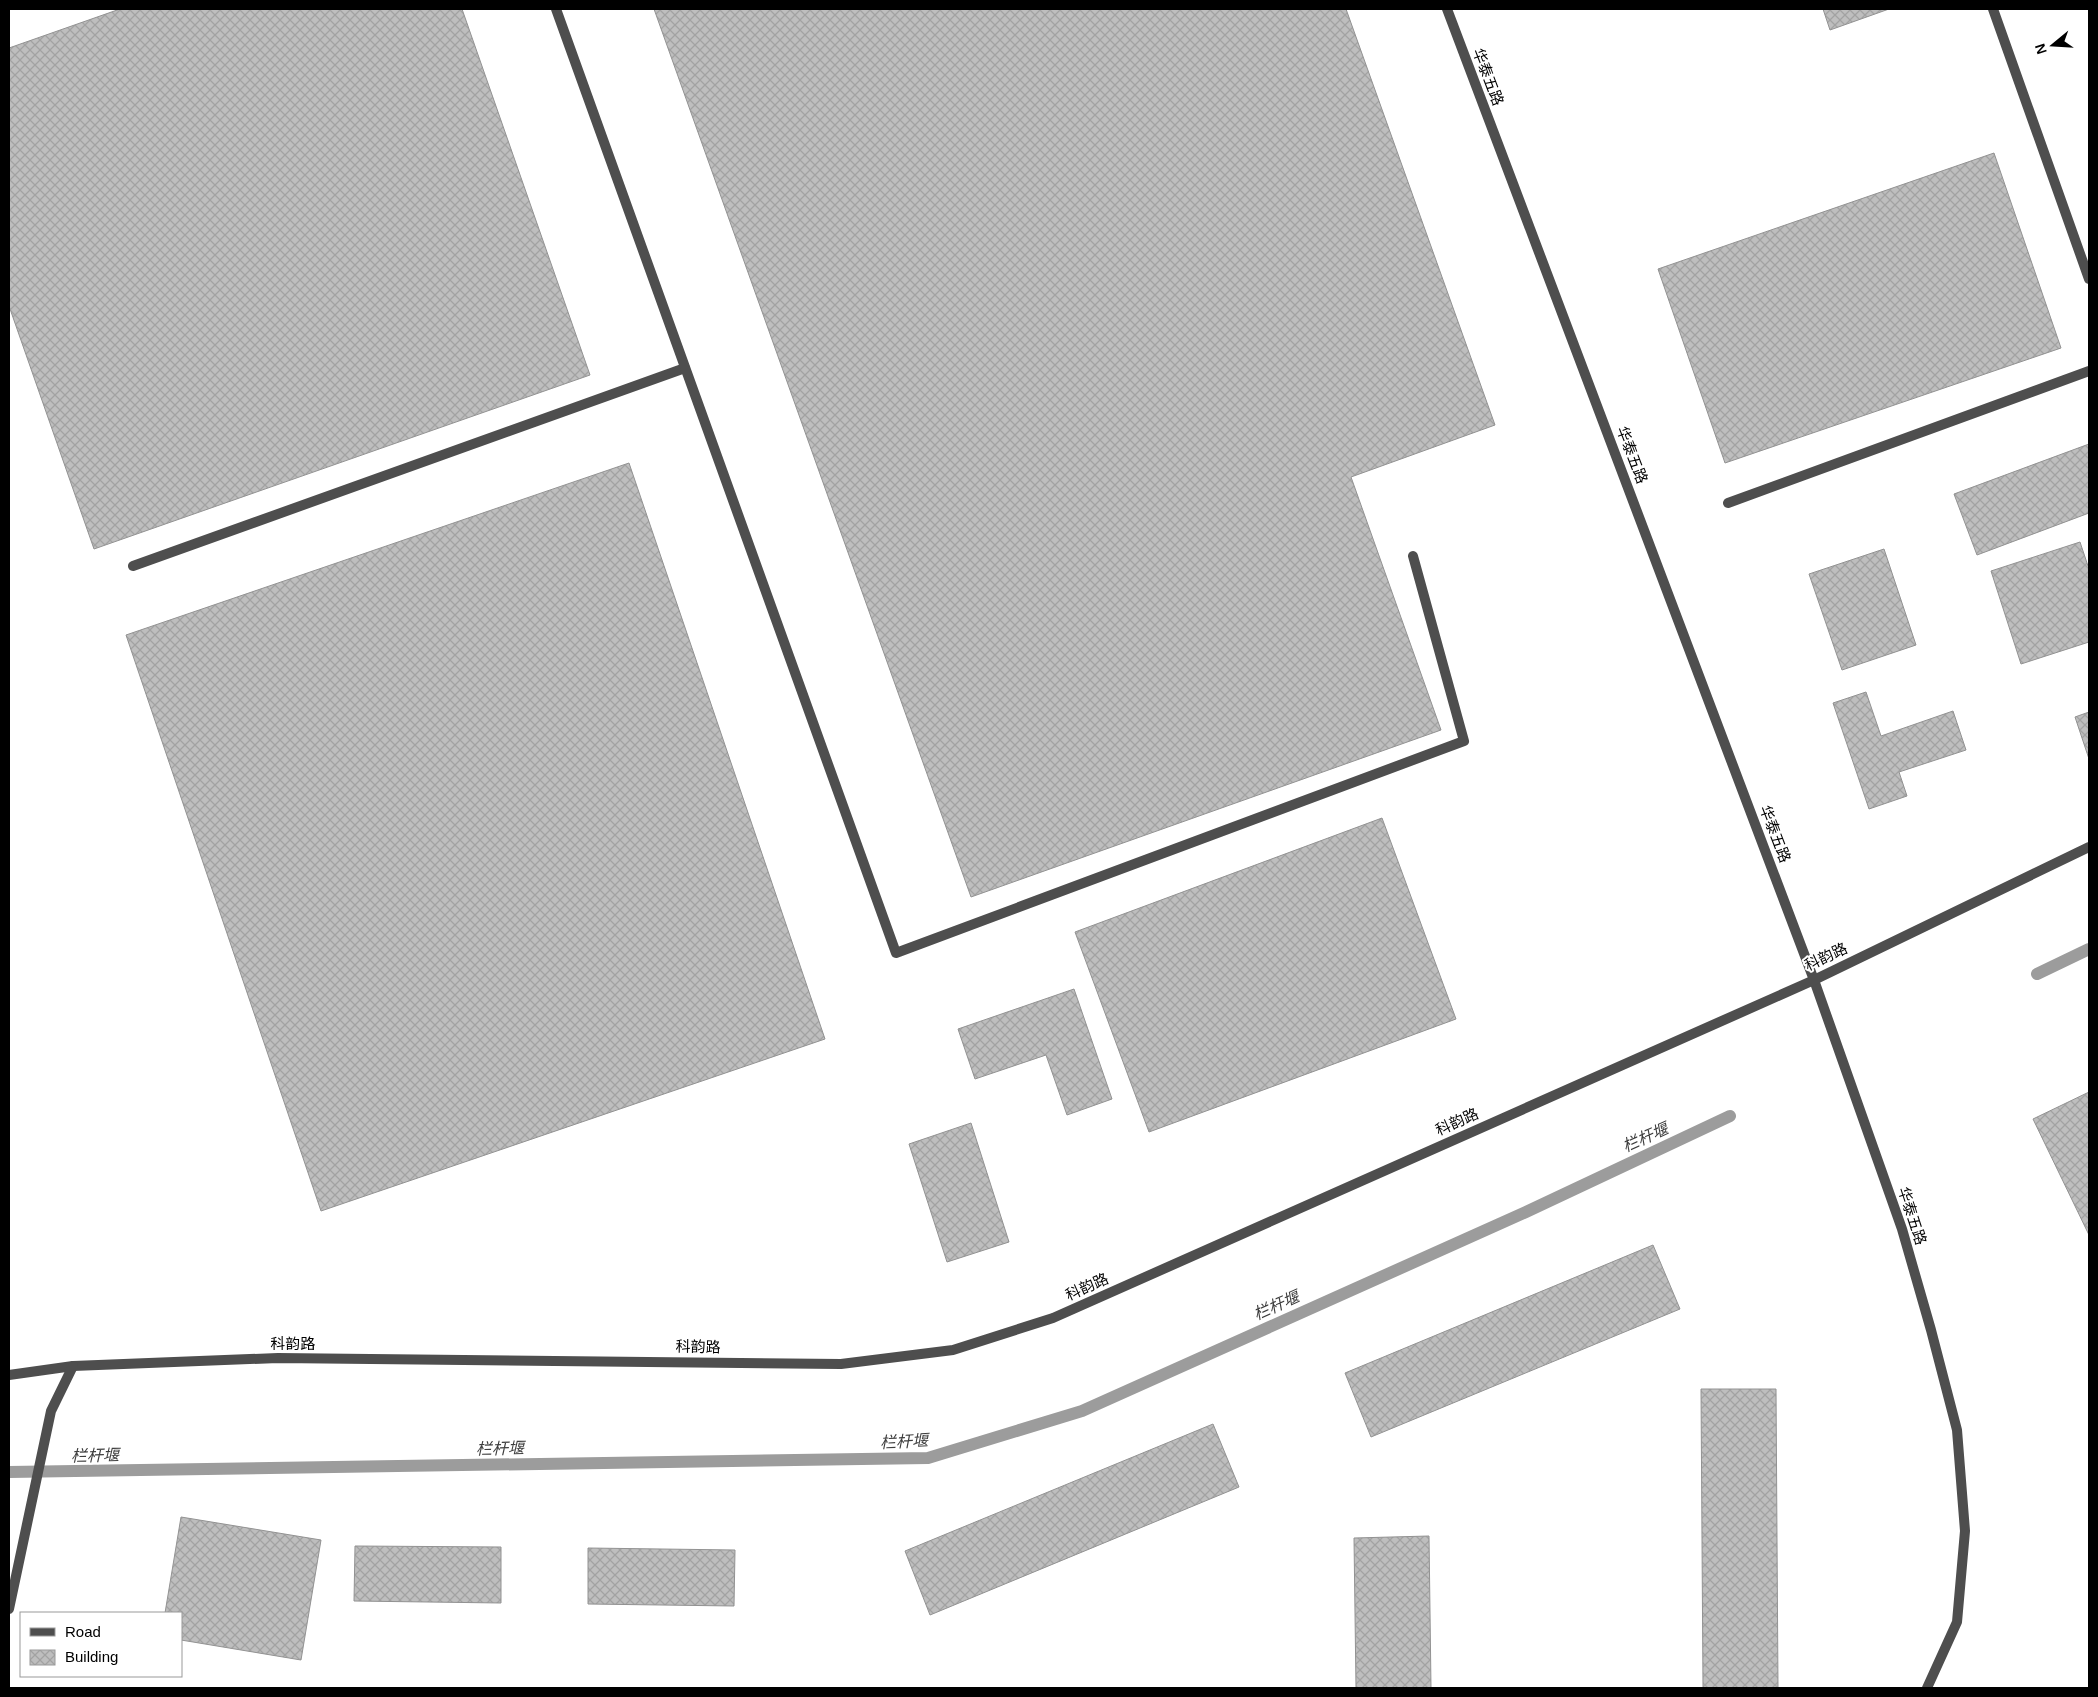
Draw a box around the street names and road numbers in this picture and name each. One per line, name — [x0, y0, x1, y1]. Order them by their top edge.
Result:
street label: 华泰五路 — [1470, 46, 1507, 108]
street label: 华泰五路 — [1614, 424, 1651, 486]
street label: 华泰五路 — [1757, 803, 1794, 865]
street label: 科韵路 — [1802, 939, 1850, 974]
street label: 科韵路 — [1433, 1105, 1481, 1138]
street label: 华泰五路 — [1895, 1185, 1930, 1247]
street label: 科韵路 — [1063, 1270, 1111, 1303]
street label: 科韵路 — [270, 1335, 316, 1352]
street label: 科韵路 — [675, 1338, 721, 1355]

